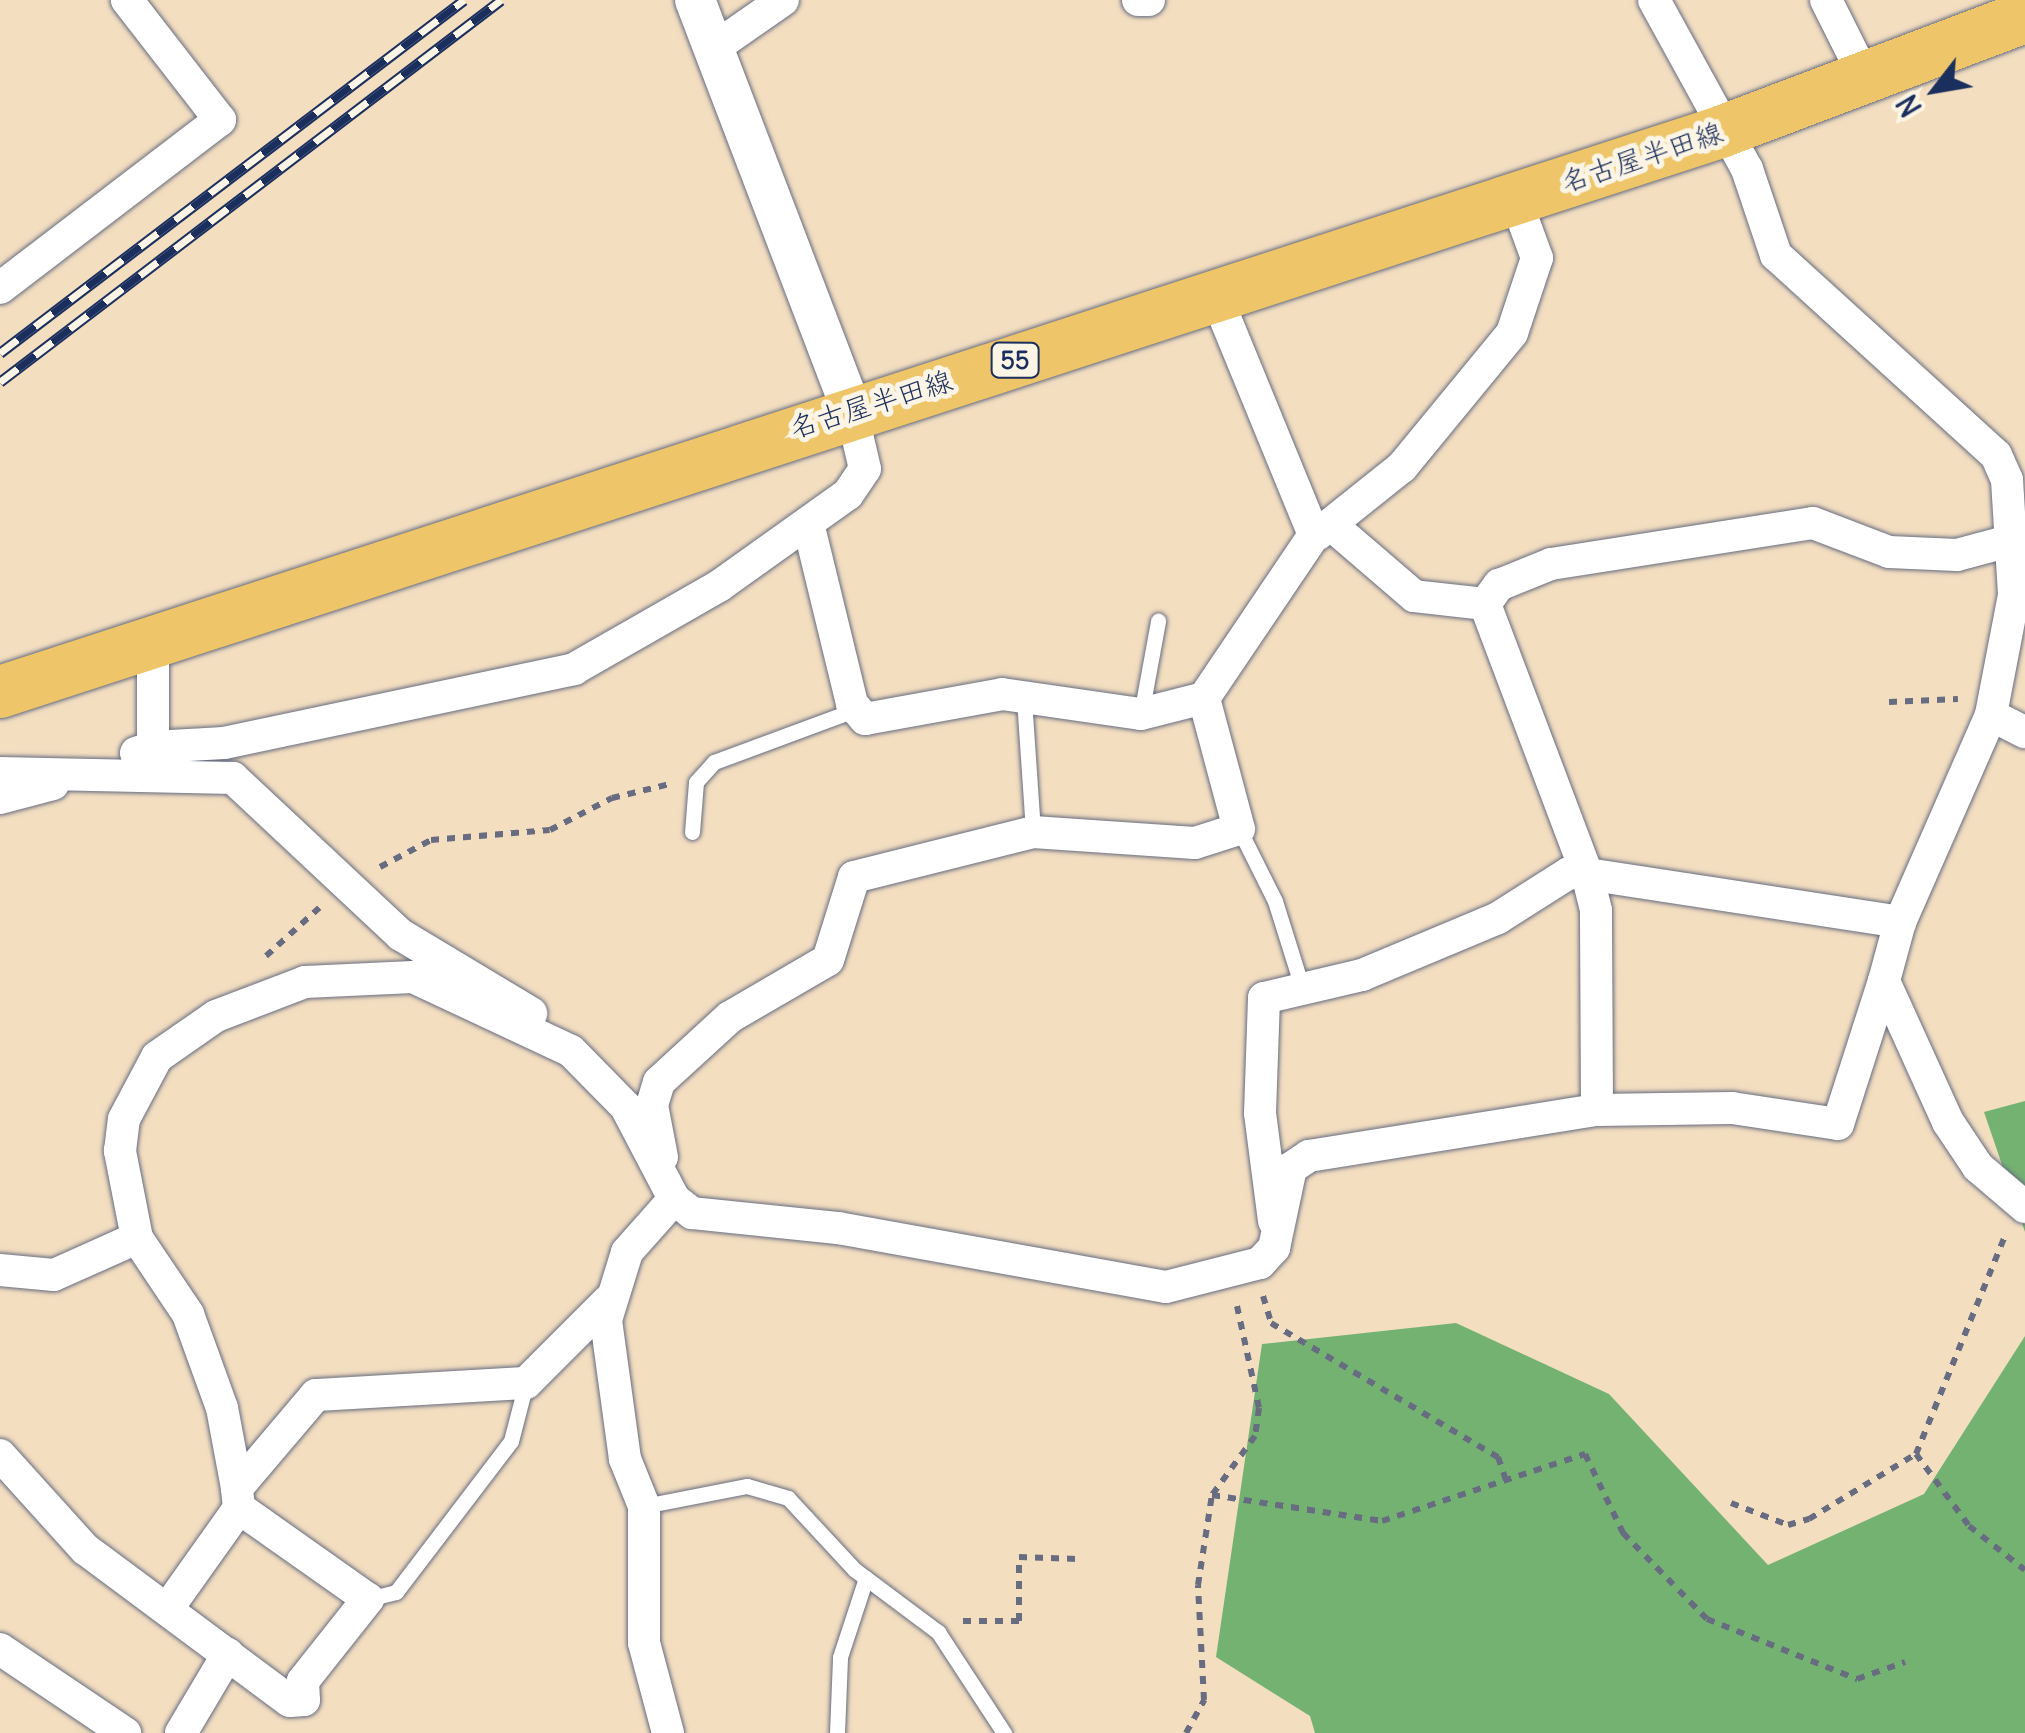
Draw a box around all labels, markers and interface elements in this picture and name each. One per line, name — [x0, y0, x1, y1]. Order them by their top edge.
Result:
north arrow — [1885, 40, 1985, 140]
text: N — [1889, 88, 1930, 123]
street label: 名古屋半田線 — [1557, 115, 1727, 199]
road number: 55 — [990, 340, 1040, 380]
street label: 名古屋半田線 — [786, 363, 956, 445]

